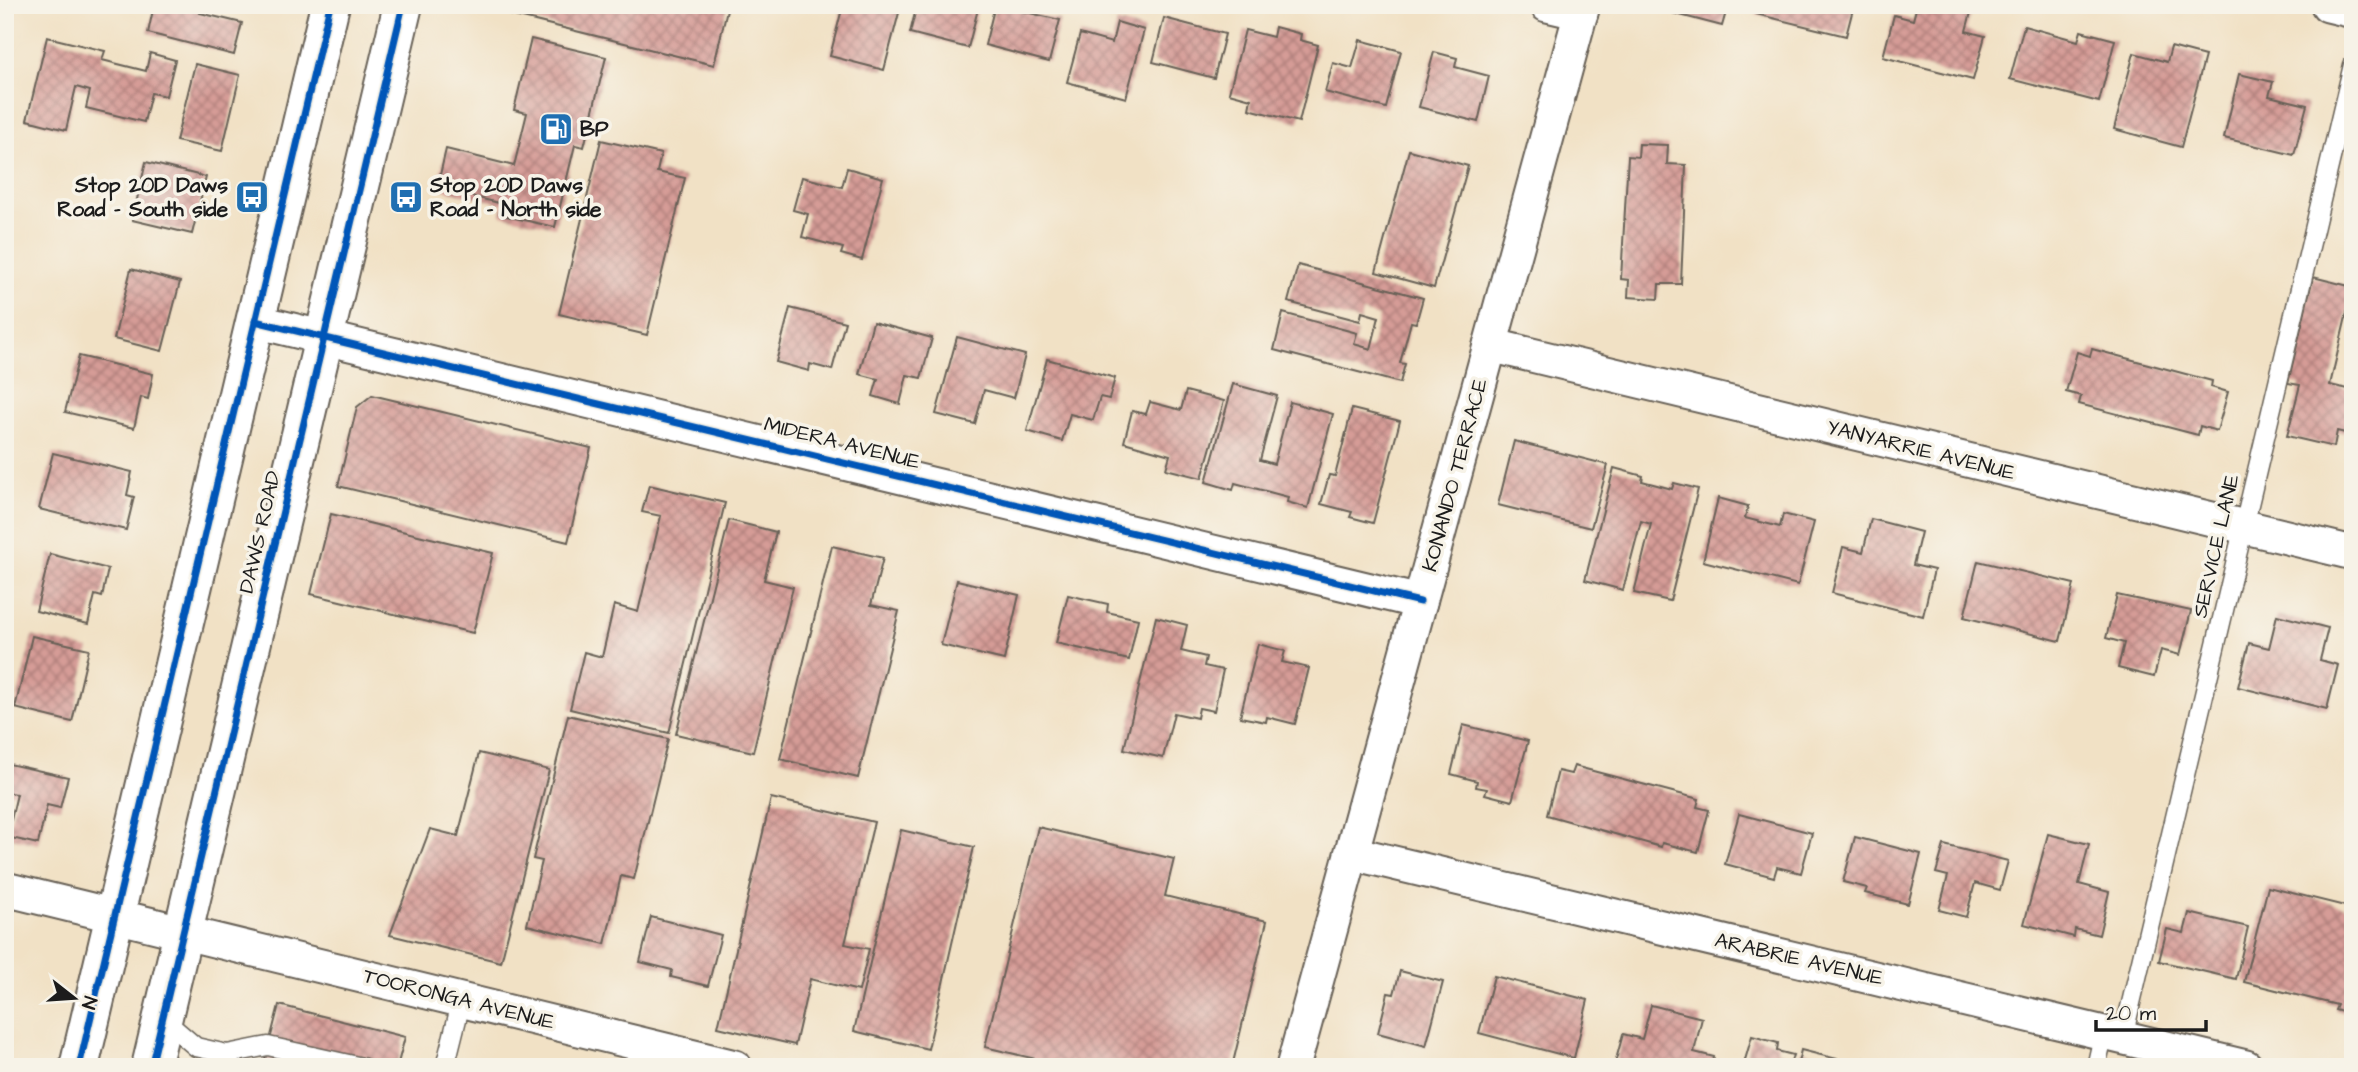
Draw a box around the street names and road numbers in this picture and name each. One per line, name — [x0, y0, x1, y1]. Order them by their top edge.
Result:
street label: KONANDO TERRACE — [1415, 375, 1495, 575]
street label: MIDERA AVENUE — [761, 410, 924, 477]
street label: YANYARRIE AVENUE — [1824, 413, 2019, 488]
street label: DAWS ROAD — [232, 468, 288, 596]
street label: SERVICE LANE — [2185, 471, 2247, 621]
street label: ARABRIE AVENUE — [1712, 925, 1887, 993]
street label: TOORONGA AVENUE — [360, 961, 558, 1037]

